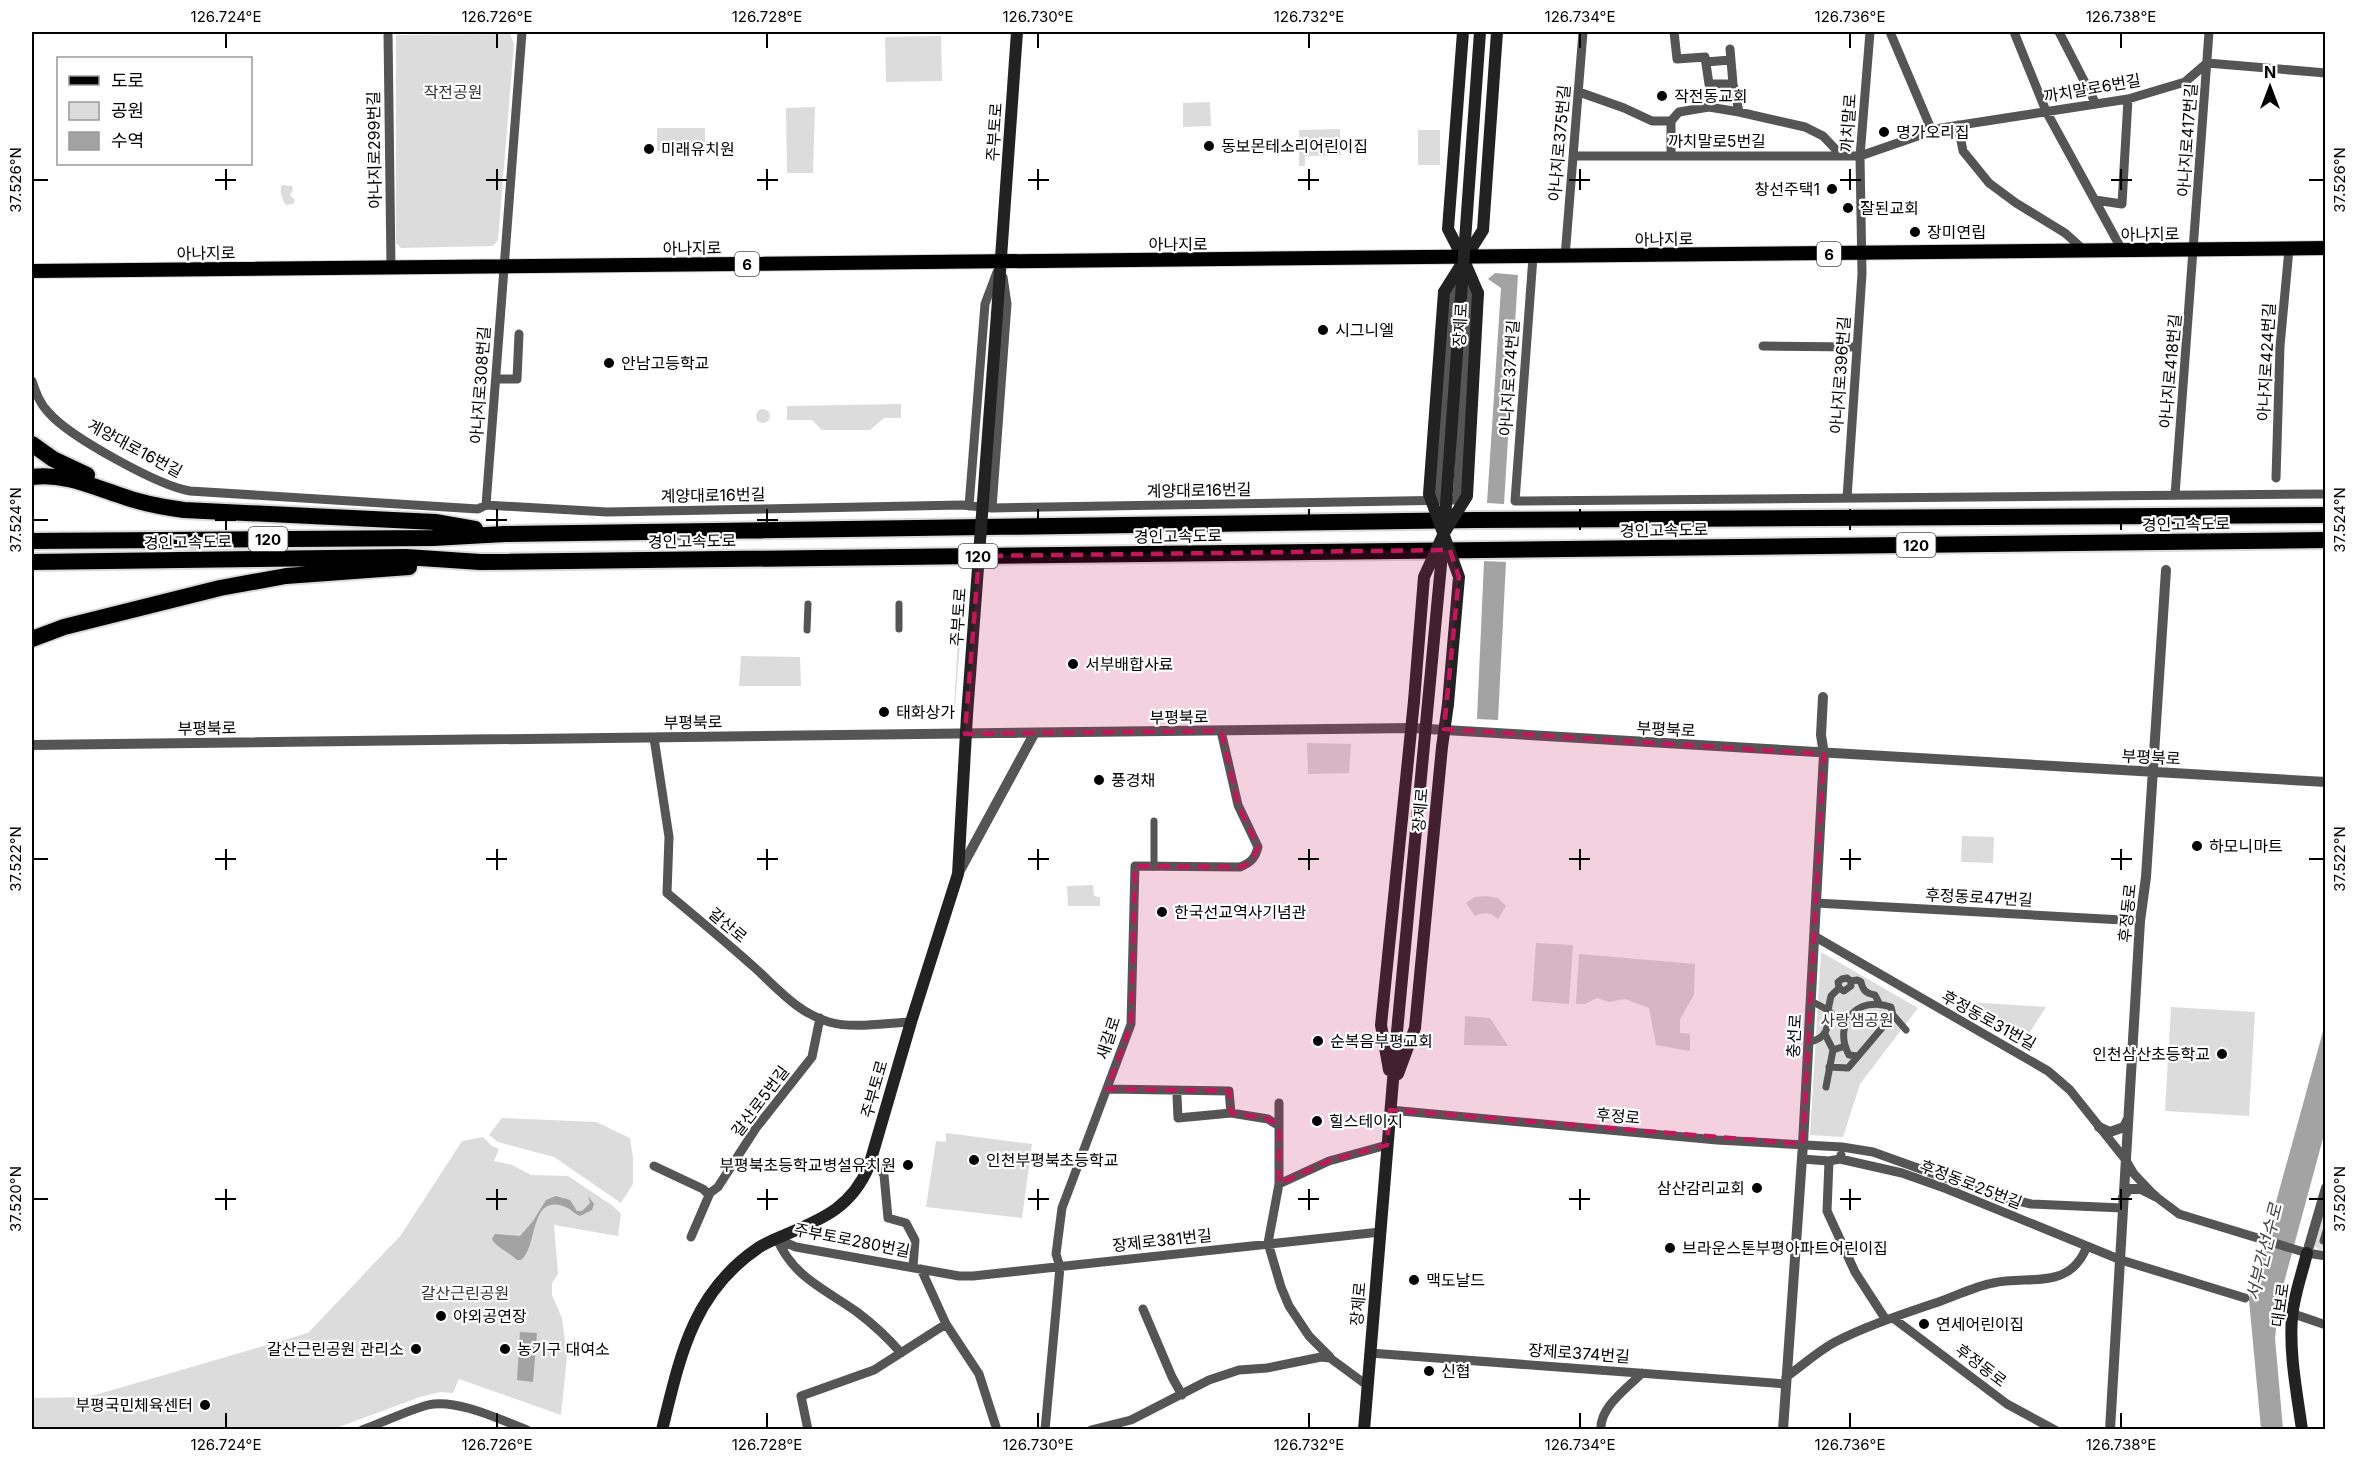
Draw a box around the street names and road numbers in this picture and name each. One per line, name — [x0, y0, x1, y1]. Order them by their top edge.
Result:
street label: 까치말로6번길 — [2042, 70, 2142, 106]
street label: 아나지로417번길 — [2173, 82, 2201, 198]
street label: 아나지로375번길 — [1544, 84, 1574, 202]
street label: 아나지로299번길 — [363, 91, 385, 209]
street label: 까치말로 — [1836, 93, 1860, 153]
street label: 주부토로 — [982, 102, 1006, 162]
street label: 까치말로5번길 — [1668, 131, 1766, 151]
street label: 아나지로 — [2120, 223, 2180, 245]
street label: 아나지로 — [1634, 228, 1694, 250]
street label: 아나지로 — [1149, 234, 1208, 254]
street label: 아나지로 — [662, 237, 722, 259]
street label: 아나지로 — [176, 242, 236, 264]
road number: 6 — [1817, 242, 1841, 266]
road number: 6 — [735, 252, 759, 276]
street label: 장제로 — [1449, 302, 1471, 348]
street label: 아나지로424번길 — [2253, 302, 2279, 422]
street label: 아나지로418번길 — [2155, 313, 2185, 429]
street label: 아나지로396번길 — [1826, 315, 1854, 435]
street label: 아나지로374번길 — [1495, 319, 1523, 437]
street label: 아나지로308번길 — [466, 325, 494, 445]
street label: 계양대로16번길 — [84, 415, 186, 481]
street label: 계양대로16번길 — [1146, 479, 1252, 501]
street label: 계양대로16번길 — [660, 484, 766, 506]
street label: 경인고속도로 — [2142, 513, 2231, 535]
street label: 경인고속도로 — [1620, 519, 1709, 541]
street label: 경인고속도로 — [1134, 525, 1223, 547]
road number: 120 — [248, 527, 288, 551]
street label: 경인고속도로 — [648, 530, 737, 552]
street label: 경인고속도로 — [144, 531, 233, 553]
road number: 120 — [1896, 533, 1936, 557]
road number: 120 — [958, 544, 998, 568]
street label: 주부토로 — [946, 587, 970, 647]
street label: 부평북로 — [1149, 706, 1209, 728]
street label: 부평북로 — [663, 711, 723, 733]
street label: 부평북로 — [177, 717, 237, 739]
street label: 부평북로 — [1636, 717, 1696, 741]
street label: 부평북로 — [2121, 745, 2181, 769]
street label: 장제로 — [1408, 787, 1432, 833]
street label: 후정동로 — [2114, 882, 2140, 943]
street label: 후정동로47번길 — [1925, 884, 2033, 910]
street label: 갈산로 — [705, 903, 752, 947]
street label: 후정동로31번길 — [1938, 986, 2040, 1054]
street label: 충선로 — [1783, 1013, 1805, 1059]
street label: 새갈로 — [1092, 1014, 1124, 1062]
street label: 주부토로 — [856, 1058, 892, 1120]
street label: 갈산로5번길 — [727, 1062, 793, 1140]
street label: 후정로 — [1595, 1104, 1641, 1128]
street label: 후정동로25번길 — [1917, 1155, 2025, 1213]
street label: 주부토로280번길 — [792, 1219, 912, 1261]
street label: 장제로381번길 — [1111, 1225, 1213, 1255]
street label: 장제로 — [1346, 1281, 1370, 1327]
street label: 대보로 — [2267, 1281, 2293, 1328]
street label: 장제로374번길 — [1527, 1339, 1631, 1367]
street label: 후정동로 — [1951, 1339, 2011, 1391]

